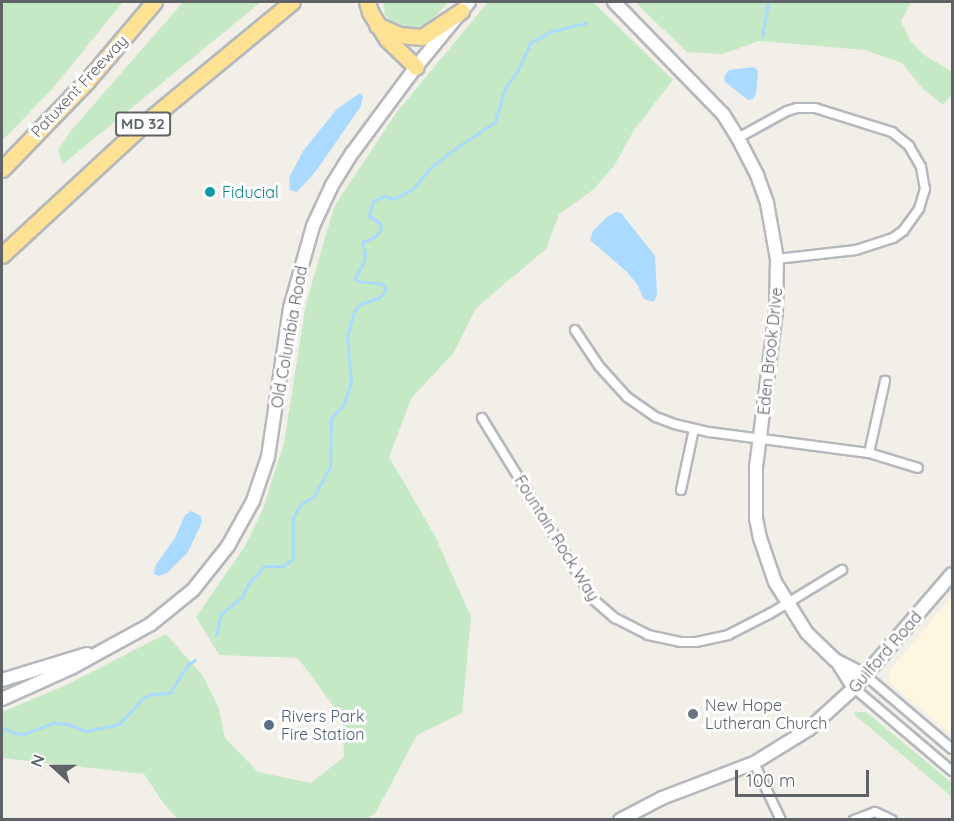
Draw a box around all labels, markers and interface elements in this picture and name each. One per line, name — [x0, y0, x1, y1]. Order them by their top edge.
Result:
street label: Patuxent Freeway — [27, 31, 131, 141]
road number: MD 32 — [114, 112, 172, 136]
place label: Fiducial — [222, 182, 279, 202]
marker: Fiducial — [203, 185, 217, 199]
street label: Old Columbia Road — [267, 264, 311, 410]
street label: Eden Brook Drive — [754, 286, 786, 416]
street label: Fountain Rock Way — [511, 472, 603, 604]
street label: Guilford Road — [844, 607, 926, 697]
place label: New Hope Lutheran Church — [705, 695, 827, 733]
place label: Rivers Park Fire Station — [281, 706, 365, 744]
marker: New Hope Lutheran Church — [686, 707, 700, 721]
marker: Rivers Park Fire Station — [262, 718, 276, 732]
north arrow — [24, 737, 84, 797]
text: N — [26, 751, 49, 770]
scale bar — [738, 758, 872, 796]
text: 100 m — [746, 769, 795, 792]

